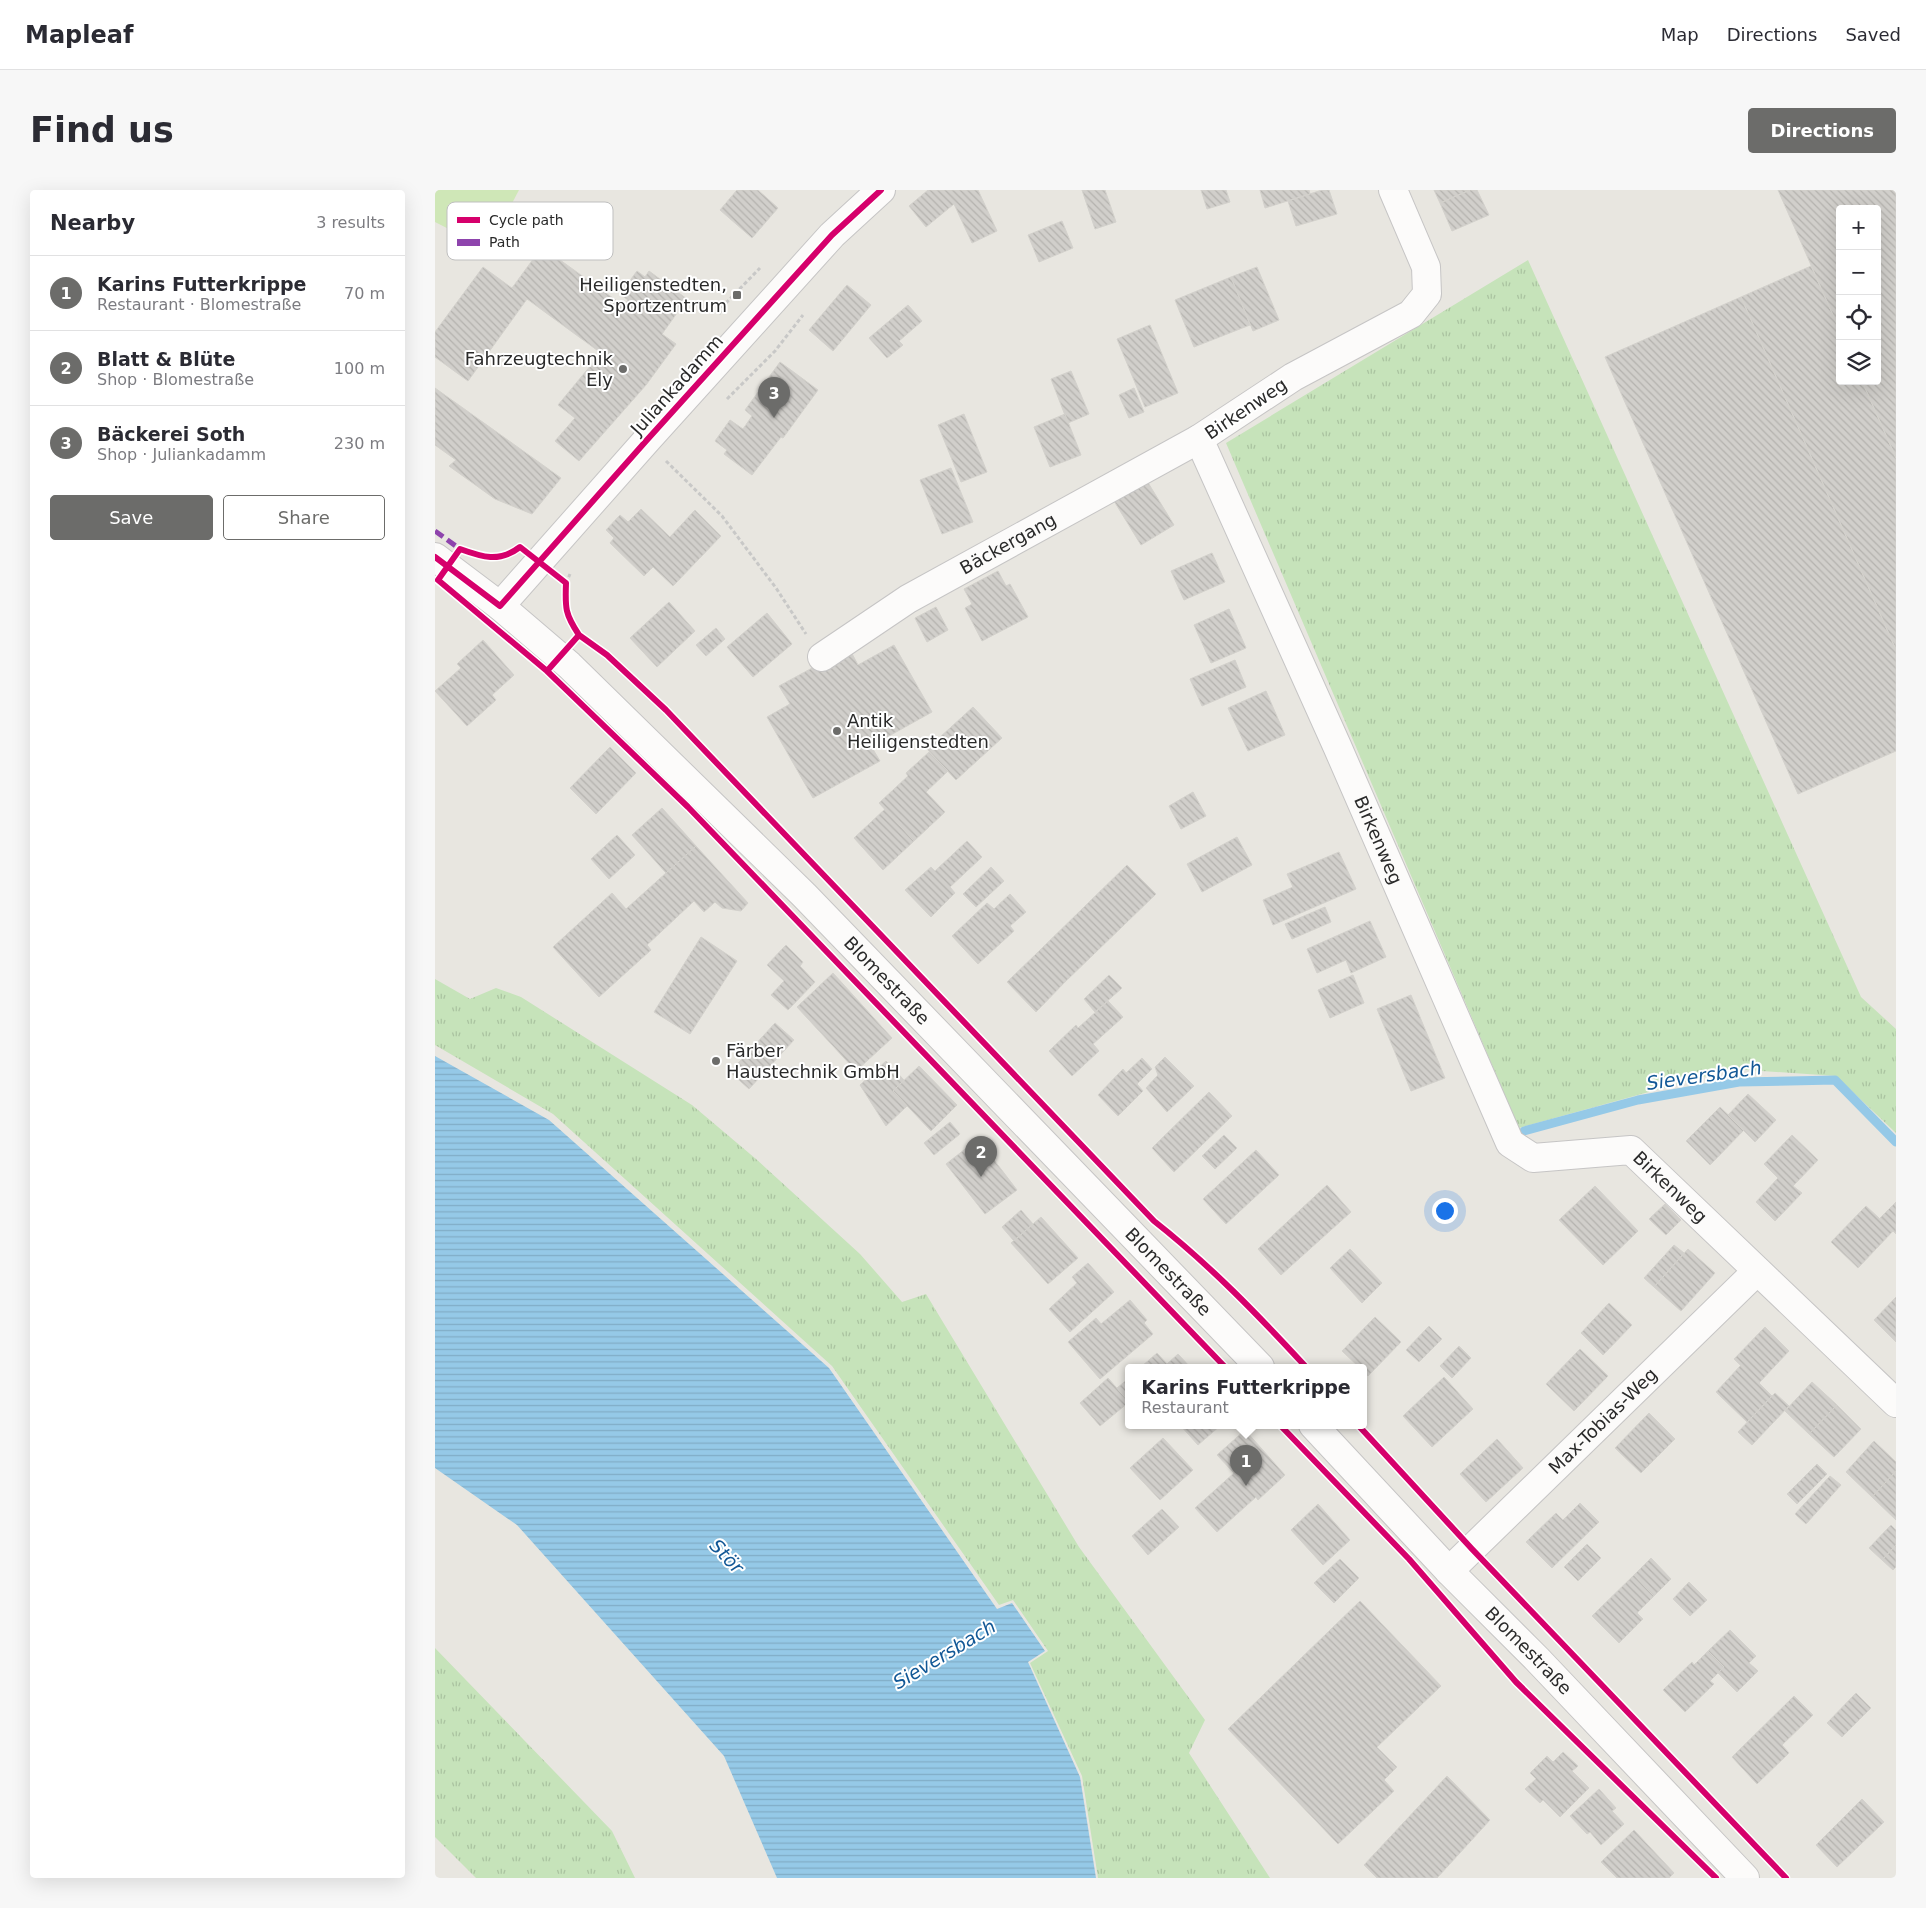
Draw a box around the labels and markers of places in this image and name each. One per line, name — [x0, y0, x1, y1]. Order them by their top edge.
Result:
place label: Heiligenstedten, Sportzentrum — [579, 274, 727, 316]
marker: Heiligenstedten, Sportzentrum — [731, 289, 743, 301]
place label: Fahrzeugtechnik Ely — [465, 348, 614, 390]
marker: Fahrzeugtechnik Ely — [617, 363, 629, 375]
pin: 3 — [758, 377, 790, 418]
place label: Antik Heiligenstedten — [847, 710, 989, 752]
marker: Antik Heiligenstedten — [831, 725, 843, 737]
place label: Färber Haustechnik GmbH — [726, 1040, 900, 1082]
marker: Färber Haustechnik GmbH — [710, 1055, 722, 1067]
pin: 2 — [965, 1136, 997, 1177]
pin: 1 — [1230, 1445, 1262, 1486]

